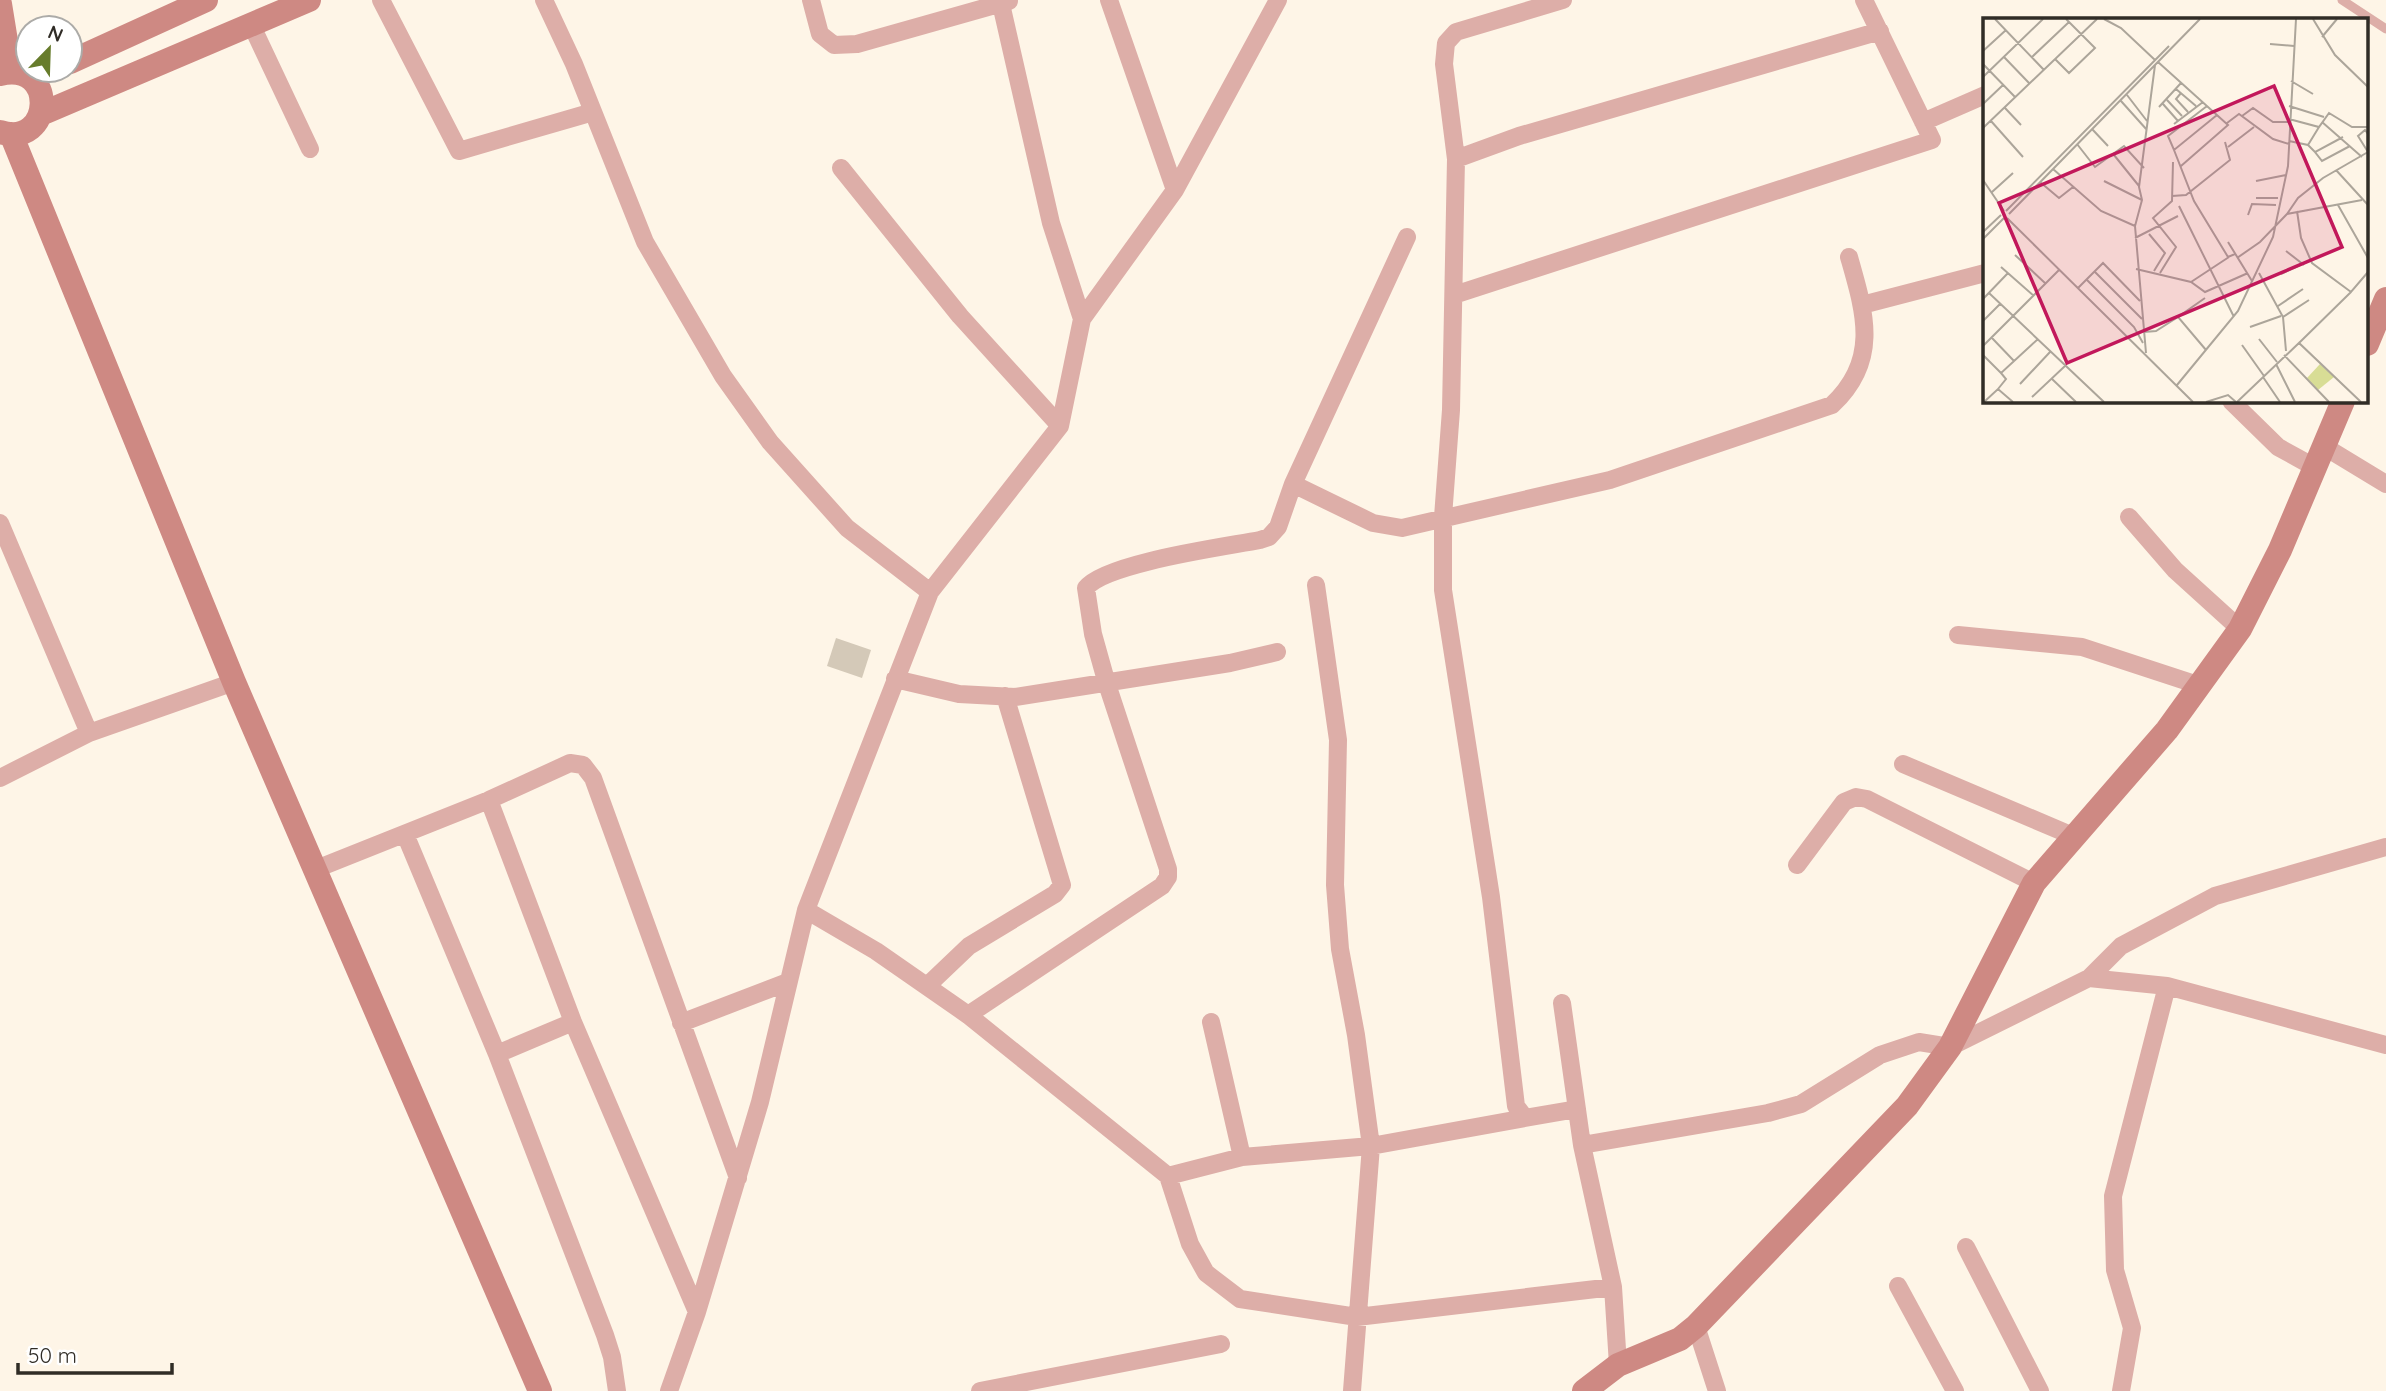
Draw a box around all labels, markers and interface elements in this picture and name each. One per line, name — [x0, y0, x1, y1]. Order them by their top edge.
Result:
north arrow — [14, 14, 84, 84]
inset map — [1983, 18, 2368, 402]
text: N — [45, 20, 67, 47]
scale bar — [18, 1332, 172, 1376]
text: 50 m — [28, 1342, 77, 1368]

